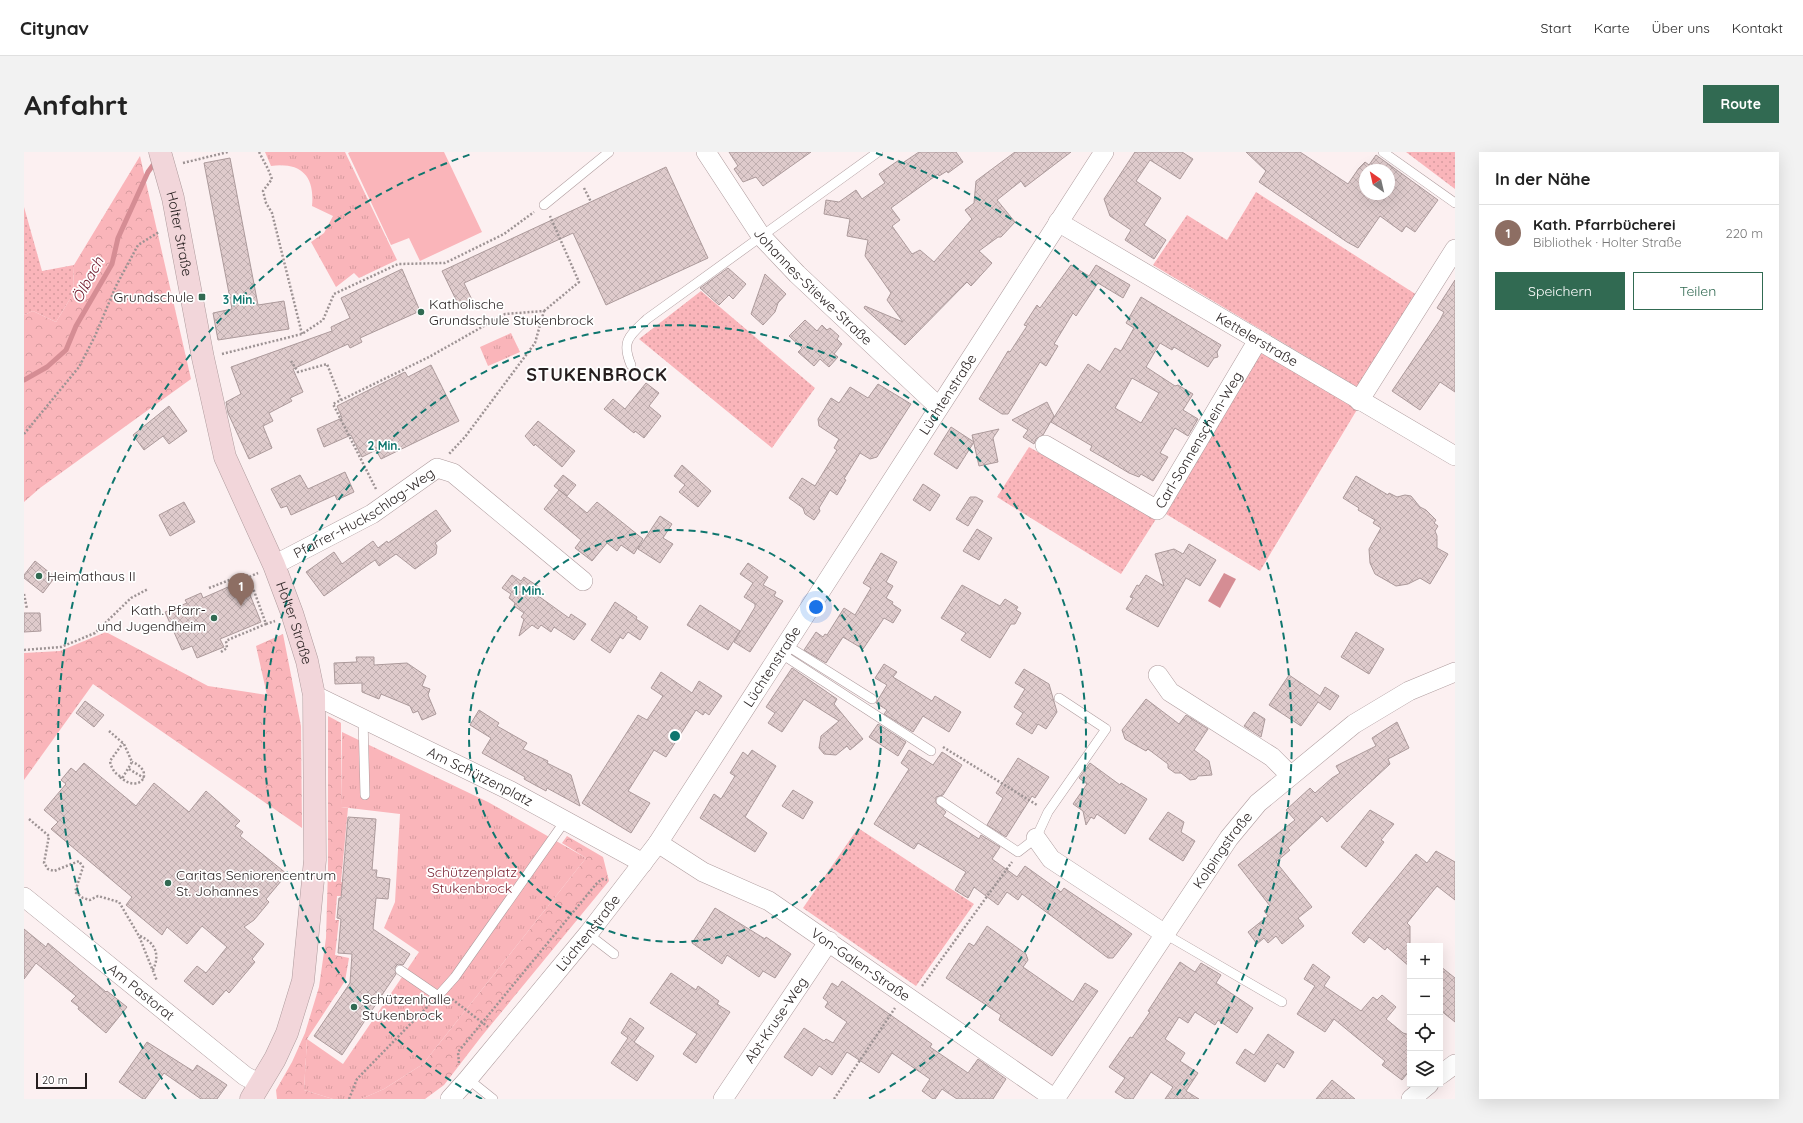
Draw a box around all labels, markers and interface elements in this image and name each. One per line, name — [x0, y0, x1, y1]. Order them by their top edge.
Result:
text: Citynav — [20, 16, 89, 40]
text: Start — [1540, 19, 1572, 37]
text: Karte — [1594, 19, 1630, 37]
text: Über uns — [1652, 19, 1710, 37]
text: Kontakt — [1732, 19, 1783, 37]
button: Route — [1703, 85, 1779, 123]
text: Anfahrt — [24, 87, 128, 122]
north arrow — [1359, 164, 1395, 200]
text: In der Nähe — [1495, 168, 1591, 189]
street label: Holter Straße — [162, 189, 196, 278]
text: Kath. Pfarrbücherei — [1533, 215, 1676, 234]
street label: Johannes-Stiewe-Straße — [750, 225, 876, 349]
text: 1 — [1505, 225, 1511, 241]
text: 220 m — [1725, 225, 1763, 241]
text: Bibliothek · Holter Straße — [1533, 234, 1682, 250]
water label: Ölbach — [68, 253, 108, 306]
button: Speichern — [1495, 272, 1625, 310]
button: Teilen — [1633, 272, 1763, 310]
place label: Grundschule — [114, 288, 194, 306]
marker: Grundschule — [197, 292, 207, 302]
text: 3 Min. — [223, 292, 255, 307]
place label: Katholische Grundschule Stukenbrock — [429, 295, 594, 329]
marker: Katholische Grundschule Stukenbrock — [416, 307, 426, 317]
street label: Kettelerstraße — [1213, 308, 1301, 371]
street label: Lüchtenstraße — [915, 350, 980, 438]
district label: STUKENBROCK — [526, 363, 668, 386]
street label: Carl-Sonnenschein-Weg — [1151, 368, 1246, 512]
text: 2 Min. — [368, 438, 401, 453]
street label: Pfarrer-Huckschlag-Weg — [290, 464, 438, 562]
place label: Heimathaus II — [47, 567, 136, 585]
marker: Heimathaus II — [34, 571, 44, 581]
pin: 1 — [228, 573, 254, 606]
street label: Holter Straße — [272, 579, 317, 667]
text: 1 Min. — [514, 583, 544, 598]
your location — [806, 597, 826, 617]
place label: Kath. Pfarr- und Jugendheim — [97, 601, 206, 635]
marker: Kath. Pfarr- und Jugendheim — [209, 613, 219, 623]
street label: Lüchtenstraße — [739, 623, 805, 710]
centre of rings — [668, 729, 682, 743]
street label: Am Schützenplatz — [424, 743, 536, 810]
street label: Kolpingstraße — [1189, 808, 1256, 892]
park label: Schützenplatz Stukenbrock — [427, 863, 517, 897]
place label: Caritas Seniorencentrum St. Johannes — [176, 866, 336, 900]
marker: Caritas Seniorencentrum St. Johannes — [163, 878, 173, 888]
street label: Lüchtenstraße — [552, 891, 624, 975]
street label: Von-Galen-Straße — [807, 924, 914, 1005]
map controls — [1407, 943, 1443, 1087]
button: + — [1407, 943, 1443, 979]
street label: Am Pastorat — [104, 960, 179, 1025]
street label: Abt-Kruse-Weg — [740, 973, 811, 1067]
button: − — [1407, 979, 1443, 1015]
place label: Schützenhalle Stukenbrock — [362, 990, 451, 1024]
marker: Schützenhalle Stukenbrock — [349, 1002, 359, 1012]
button: locate — [1407, 1015, 1443, 1051]
button: layers — [1407, 1051, 1443, 1087]
scale bar — [36, 1071, 87, 1090]
text: 20 m — [42, 1073, 68, 1087]

